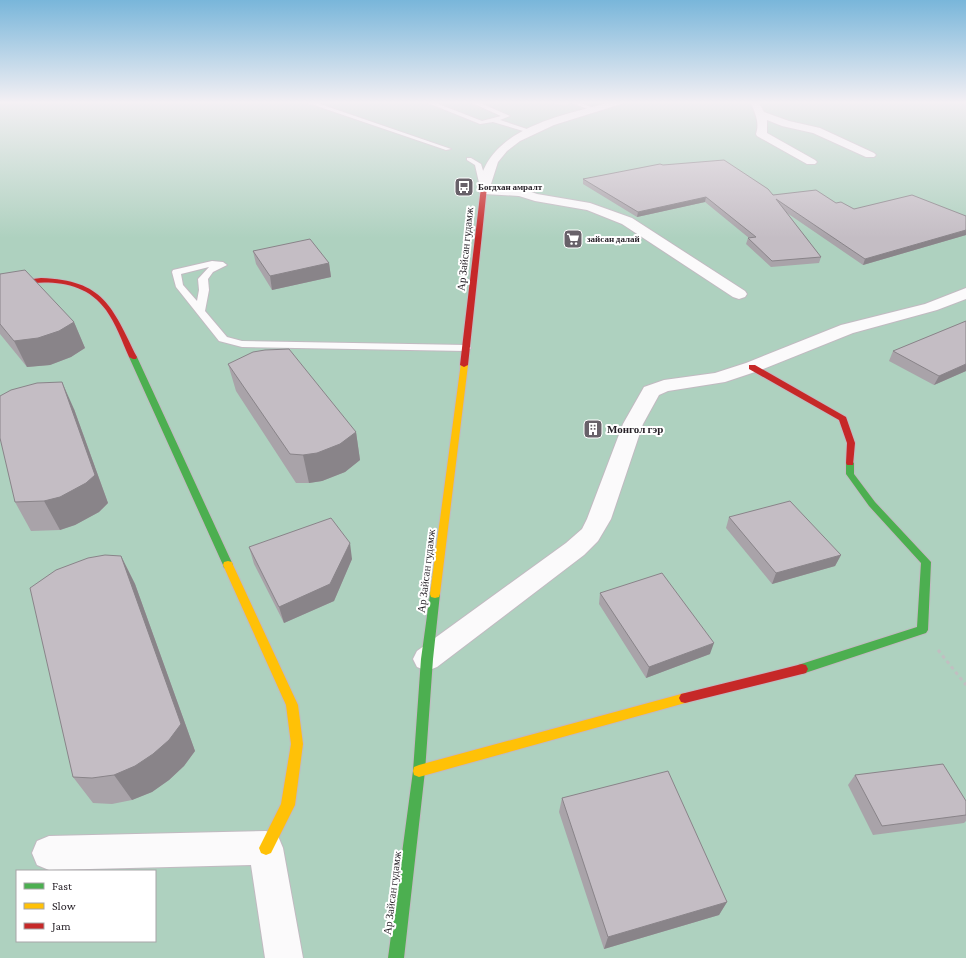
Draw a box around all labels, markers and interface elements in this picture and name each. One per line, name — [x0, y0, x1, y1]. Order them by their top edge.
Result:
bus stop icon: Богдхан амралт — [453, 176, 475, 198]
place label: Богдхан амралт — [478, 182, 543, 192]
street label: Ар Зайсан гудамж — [455, 206, 475, 291]
supermarket icon: зайсан далай — [562, 228, 584, 250]
place label: зайсан далай — [587, 234, 640, 244]
building icon: Монгол гэр — [582, 418, 604, 440]
place label: Монгол гэр — [607, 423, 663, 435]
street label: Ар Зайсан гудамж — [415, 528, 437, 613]
street label: Ар Зайсан гудамж — [381, 850, 403, 935]
legend — [16, 870, 156, 942]
text: Fast — [52, 879, 73, 893]
text: Slow — [52, 899, 76, 913]
text: Jam — [51, 919, 71, 933]

